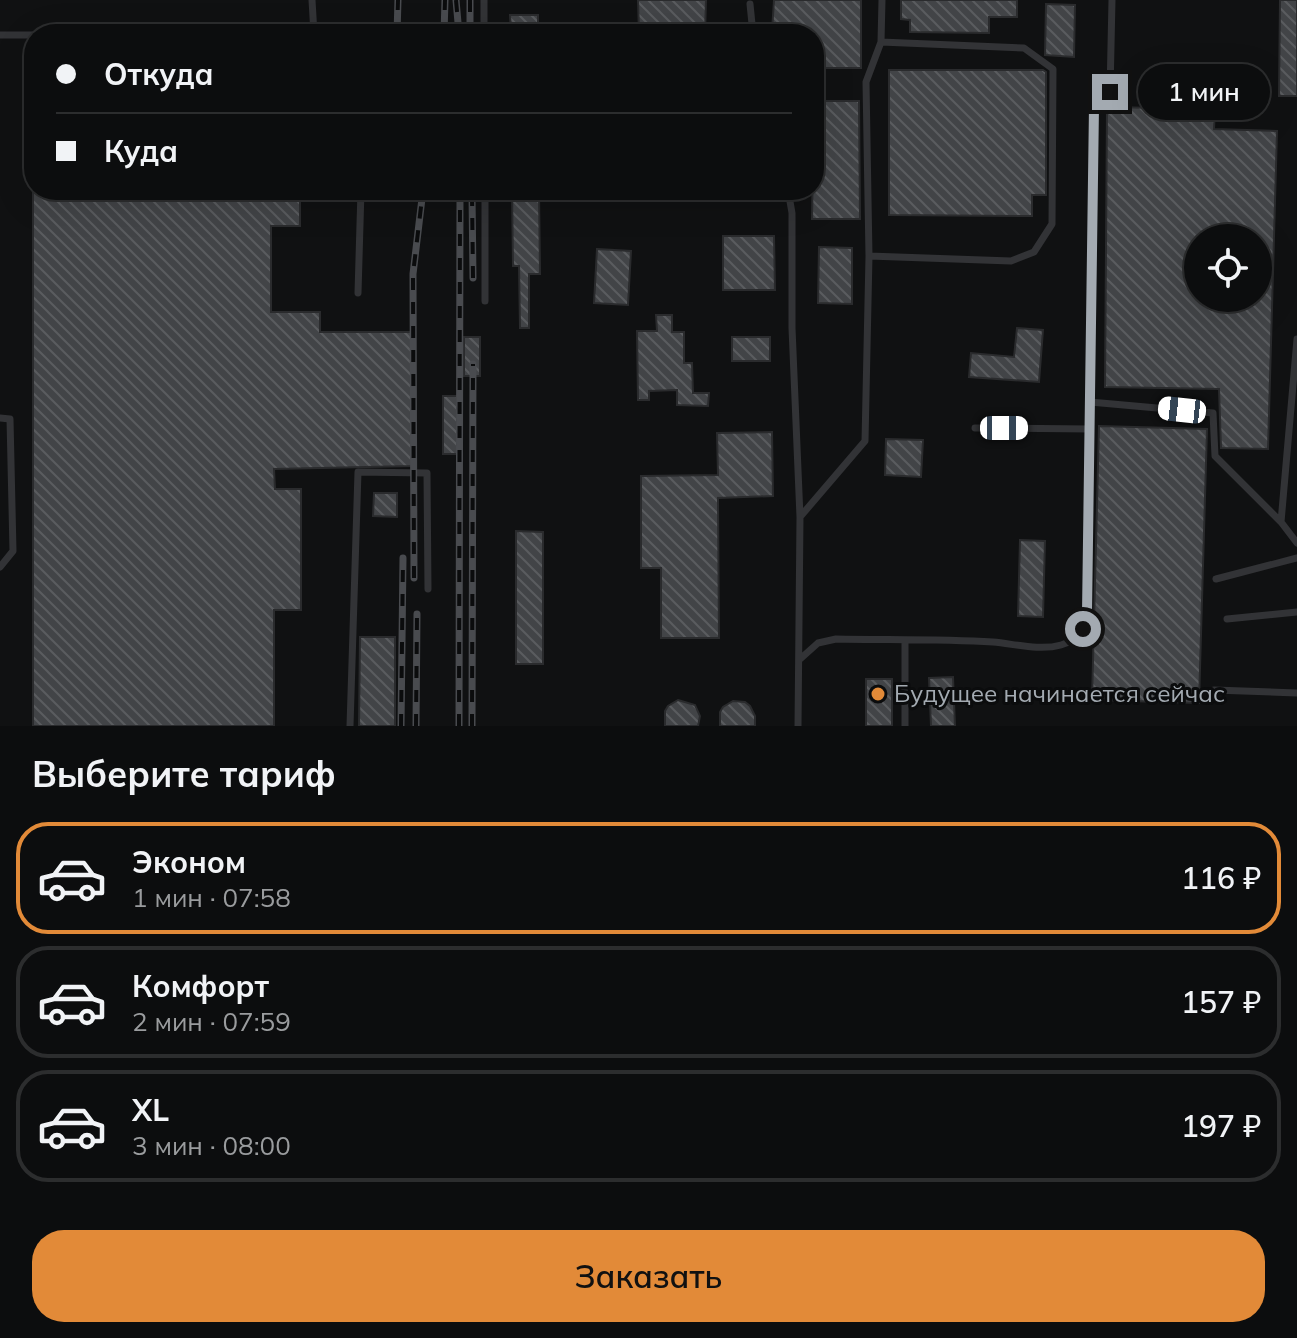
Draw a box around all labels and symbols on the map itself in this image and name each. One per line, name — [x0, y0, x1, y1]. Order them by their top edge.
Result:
callout: 1 мин — [1138, 64, 1270, 120]
route end — [1092, 74, 1128, 110]
car — [1157, 396, 1207, 424]
car — [980, 416, 1028, 440]
route start — [1065, 611, 1101, 647]
place label: Будущее начинается сейчас — [894, 678, 1225, 708]
marker: Будущее начинается сейчас — [869, 685, 887, 703]

